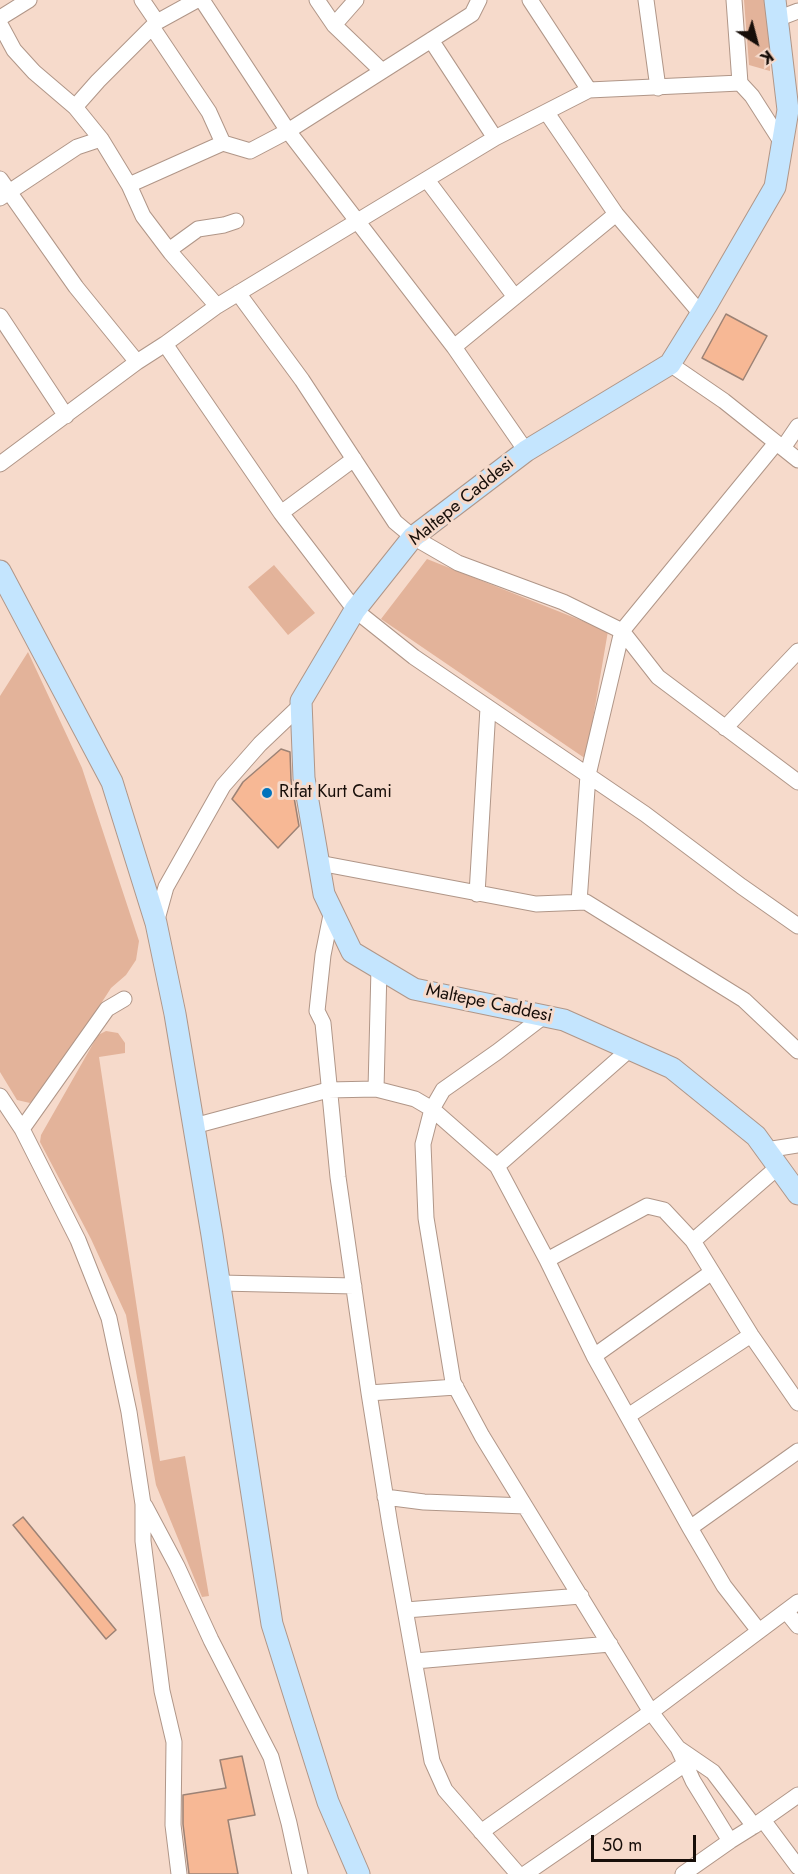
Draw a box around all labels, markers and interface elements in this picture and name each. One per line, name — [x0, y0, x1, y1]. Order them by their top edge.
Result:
north arrow — [726, 12, 786, 72]
text: K — [756, 44, 778, 70]
street label: Maltepe Caddesi — [405, 453, 519, 551]
place label: Rıfat Kurt Cami — [279, 782, 392, 804]
marker: Rıfat Kurt Cami — [260, 786, 274, 800]
street label: Maltepe Caddesi — [424, 980, 554, 1028]
scale bar — [594, 1823, 699, 1861]
text: 50 m — [602, 1832, 642, 1858]

